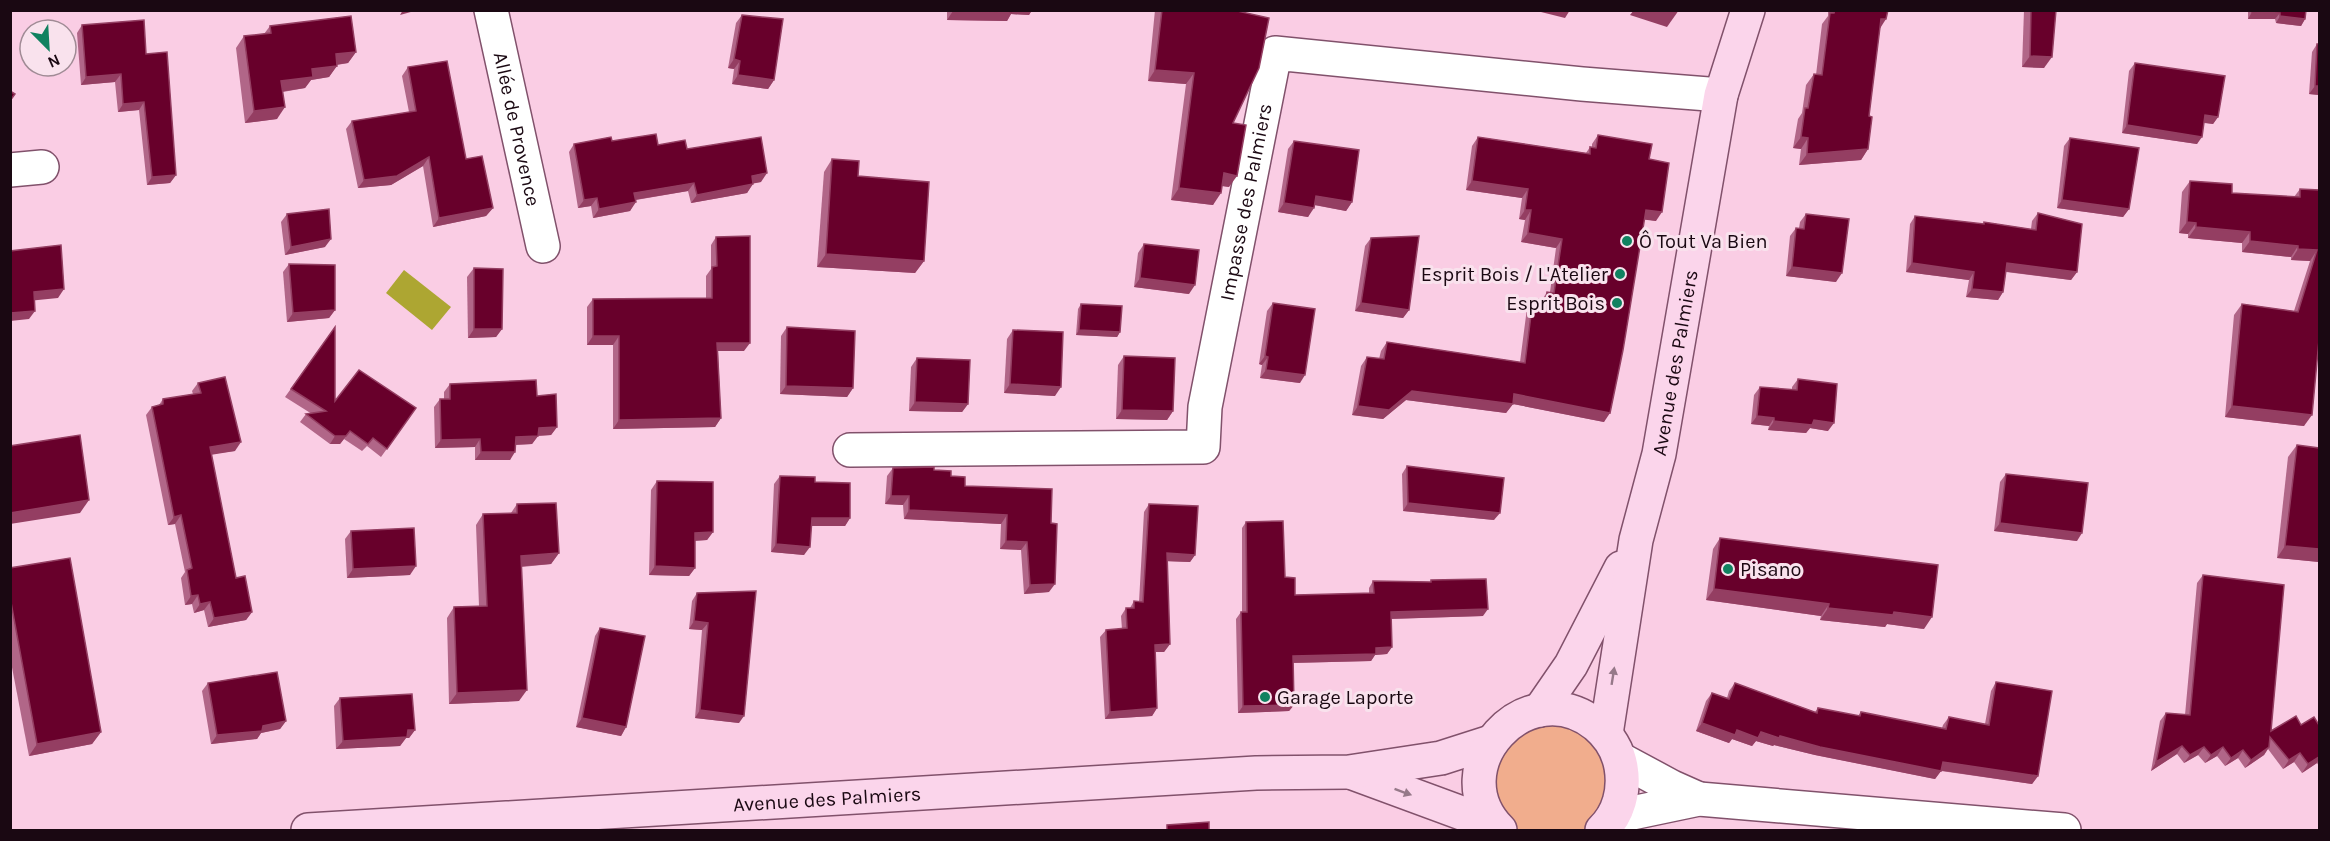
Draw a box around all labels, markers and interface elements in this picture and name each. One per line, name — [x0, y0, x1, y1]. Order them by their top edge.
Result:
north arrow — [18, 18, 78, 78]
text: N — [45, 50, 63, 72]
street label: Allée de Provence — [489, 50, 545, 208]
street label: Impasse des Palmiers — [1215, 101, 1277, 303]
place label: Ô Tout Va Bien — [1639, 229, 1768, 253]
marker: Ô Tout Va Bien — [1620, 234, 1634, 248]
place label: Esprit Bois / L'Atelier — [1421, 263, 1609, 286]
marker: Esprit Bois / L'Atelier — [1613, 267, 1627, 281]
street label: Avenue des Palmiers — [1648, 268, 1703, 458]
place label: Esprit Bois — [1506, 292, 1605, 315]
marker: Esprit Bois — [1610, 296, 1624, 310]
place label: Pisano — [1740, 558, 1802, 581]
marker: Pisano — [1721, 562, 1735, 576]
one-way arrow — [1609, 666, 1618, 685]
place label: Garage Laporte — [1277, 686, 1413, 709]
marker: Garage Laporte — [1258, 690, 1272, 704]
street label: Avenue des Palmiers — [732, 782, 922, 816]
one-way arrow — [1395, 787, 1413, 797]

